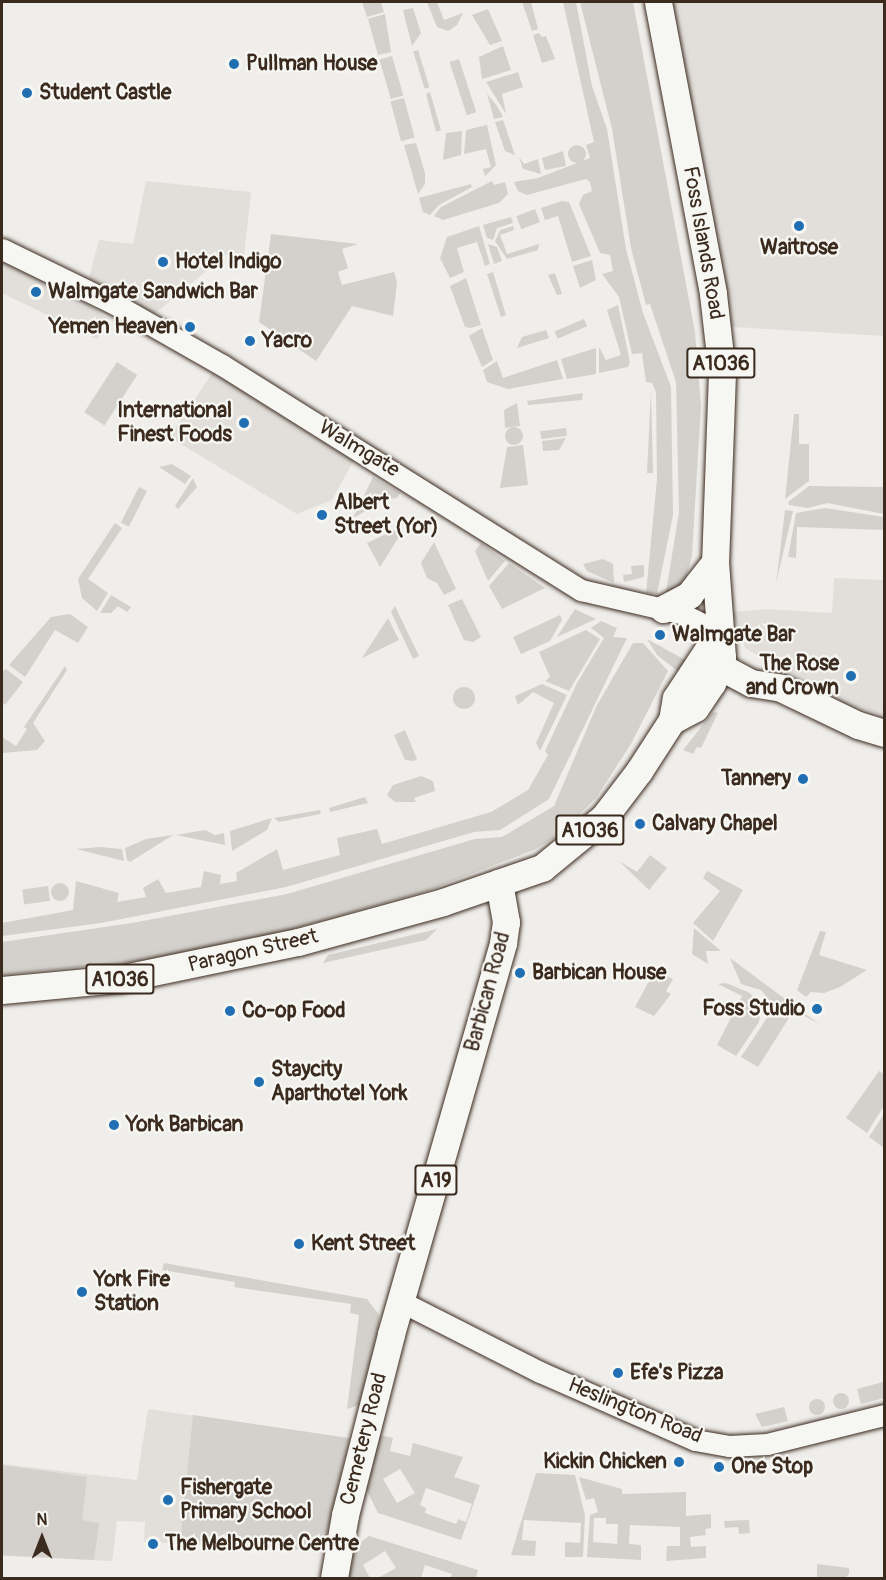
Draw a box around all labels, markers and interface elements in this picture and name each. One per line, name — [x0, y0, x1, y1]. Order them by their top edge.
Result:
place label: Pullman House — [246, 51, 377, 77]
marker: Pullman House — [227, 57, 241, 71]
place label: Student Castle — [39, 80, 171, 106]
marker: Student Castle — [20, 86, 34, 100]
street label: Foss Islands Road — [677, 164, 729, 322]
marker: Waitrose — [792, 219, 806, 233]
place label: Waitrose — [760, 235, 838, 261]
place label: Hotel Indigo — [175, 249, 282, 275]
marker: Hotel Indigo — [156, 255, 170, 269]
place label: Walmgate Sandwich Bar — [48, 279, 258, 305]
marker: Walmgate Sandwich Bar — [29, 285, 43, 299]
place label: Yemen Heaven — [49, 314, 178, 340]
marker: Yemen Heaven — [183, 320, 197, 334]
place label: Yacro — [262, 328, 312, 354]
marker: Yacro — [243, 334, 257, 348]
road number: A1036 — [685, 346, 757, 380]
place label: International Finest Foods — [117, 398, 232, 448]
street label: Walmgate — [314, 415, 404, 483]
marker: International Finest Foods — [237, 416, 251, 430]
place label: Albert Street (Yor) — [334, 490, 439, 540]
marker: Albert Street (Yor) — [315, 508, 329, 522]
place label: Walmgate Bar — [672, 622, 796, 648]
marker: Walmgate Bar — [653, 628, 667, 642]
place label: The Rose and Crown — [746, 651, 839, 701]
marker: The Rose and Crown — [844, 669, 858, 683]
place label: Tannery — [721, 766, 791, 792]
marker: Tannery — [796, 772, 810, 786]
place label: Calvary Chapel — [652, 811, 778, 837]
road number: A1036 — [554, 813, 626, 847]
marker: Calvary Chapel — [633, 817, 647, 831]
street label: Paragon Street — [185, 924, 321, 978]
street label: Barbican Road — [460, 929, 516, 1055]
place label: Barbican House — [532, 960, 666, 986]
road number: A1036 — [84, 962, 156, 996]
marker: Barbican House — [513, 966, 527, 980]
place label: Foss Studio — [702, 996, 805, 1022]
place label: Co-op Food — [242, 998, 346, 1024]
marker: Foss Studio — [810, 1002, 824, 1016]
marker: Co-op Food — [223, 1004, 237, 1018]
place label: Staycity Aparthotel York — [271, 1057, 408, 1107]
marker: Staycity Aparthotel York — [252, 1075, 266, 1089]
place label: York Barbican — [126, 1112, 243, 1138]
marker: York Barbican — [107, 1118, 121, 1132]
road number: A19 — [414, 1163, 458, 1197]
place label: Kent Street — [311, 1231, 415, 1257]
marker: Kent Street — [292, 1237, 306, 1251]
place label: York Fire Station — [94, 1267, 170, 1317]
marker: York Fire Station — [75, 1285, 89, 1299]
place label: Efe's Pizza — [630, 1360, 724, 1386]
marker: Efe's Pizza — [611, 1366, 625, 1380]
street label: Cemetery Road — [335, 1370, 393, 1508]
street label: Heslington Road — [564, 1373, 706, 1449]
place label: Kickin Chicken — [543, 1449, 667, 1475]
place label: One Stop — [731, 1454, 813, 1480]
marker: Kickin Chicken — [672, 1455, 686, 1469]
marker: One Stop — [712, 1460, 726, 1474]
place label: Fishergate Primary School — [180, 1475, 312, 1525]
marker: Fishergate Primary School — [161, 1493, 175, 1507]
north arrow — [12, 1508, 72, 1568]
text: N — [37, 1510, 47, 1530]
place label: The Melbourne Centre — [165, 1531, 359, 1557]
marker: The Melbourne Centre — [146, 1537, 160, 1551]

